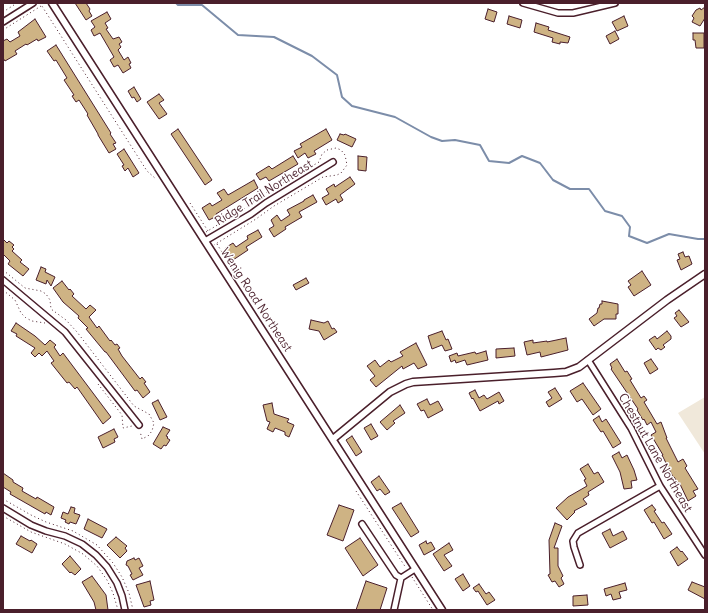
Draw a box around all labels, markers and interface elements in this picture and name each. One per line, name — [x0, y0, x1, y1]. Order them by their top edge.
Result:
street label: Ridge Trail Northeast — [213, 157, 315, 229]
street label: Wenig Road Northeast — [217, 245, 295, 355]
street label: Chestnut Lane Northeast — [615, 391, 695, 515]

